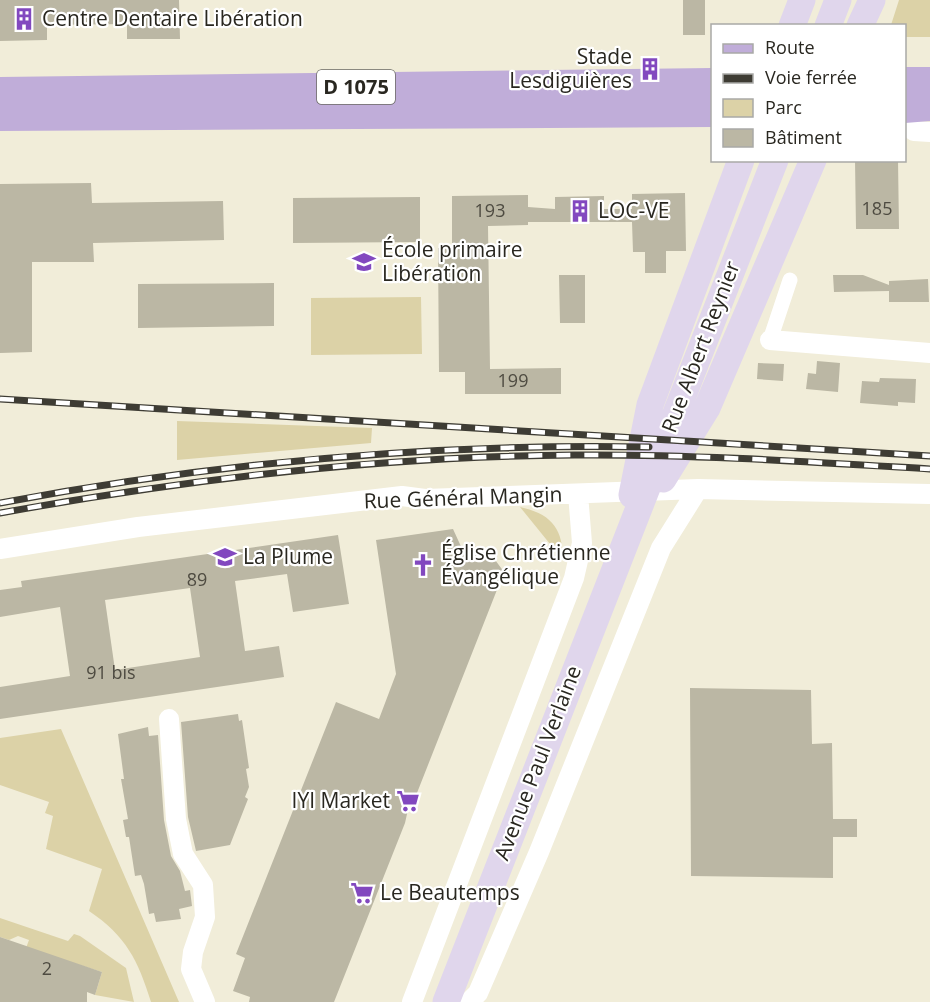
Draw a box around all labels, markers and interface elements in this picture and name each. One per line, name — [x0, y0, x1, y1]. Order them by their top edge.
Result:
place label: Centre Dentaire Libération — [42, 4, 303, 32]
building icon: Centre Dentaire Libération — [11, 6, 37, 32]
legend — [711, 24, 906, 162]
text: Route — [765, 35, 815, 59]
place label: Stade Lesdiguières — [509, 42, 632, 94]
building icon: Stade Lesdiguières — [637, 56, 663, 82]
text: Voie ferrée — [765, 65, 857, 89]
road number: D 1075 — [317, 70, 395, 104]
text: Parc — [765, 95, 802, 119]
text: Bâtiment — [765, 125, 842, 149]
place label: LOC-VE — [598, 196, 669, 224]
house number: 185 — [862, 196, 892, 220]
house number: 193 — [475, 198, 505, 222]
building icon: LOC-VE — [567, 198, 593, 224]
place label: École primaire Libération — [382, 235, 522, 287]
school or university icon: École primaire Libération — [351, 249, 377, 275]
street label: Rue Albert Reynier — [654, 256, 746, 436]
house number: 199 — [498, 368, 528, 392]
street label: Rue Général Mangin — [363, 480, 563, 514]
place label: Église Chrétienne Évangélique — [441, 538, 611, 590]
place label: La Plume — [243, 542, 333, 570]
school or university icon: La Plume — [212, 544, 238, 570]
church icon: Église Chrétienne Évangélique — [410, 552, 436, 578]
house number: 89 — [187, 567, 207, 591]
house number: 91 bis — [86, 660, 136, 684]
street label: Avenue Paul Verlaine — [487, 661, 587, 864]
place label: IYI Market — [292, 786, 390, 814]
supermarket icon: IYI Market — [395, 788, 421, 814]
place label: Le Beautemps — [380, 878, 520, 906]
supermarket icon: Le Beautemps — [349, 880, 375, 906]
house number: 2 — [42, 956, 52, 980]

